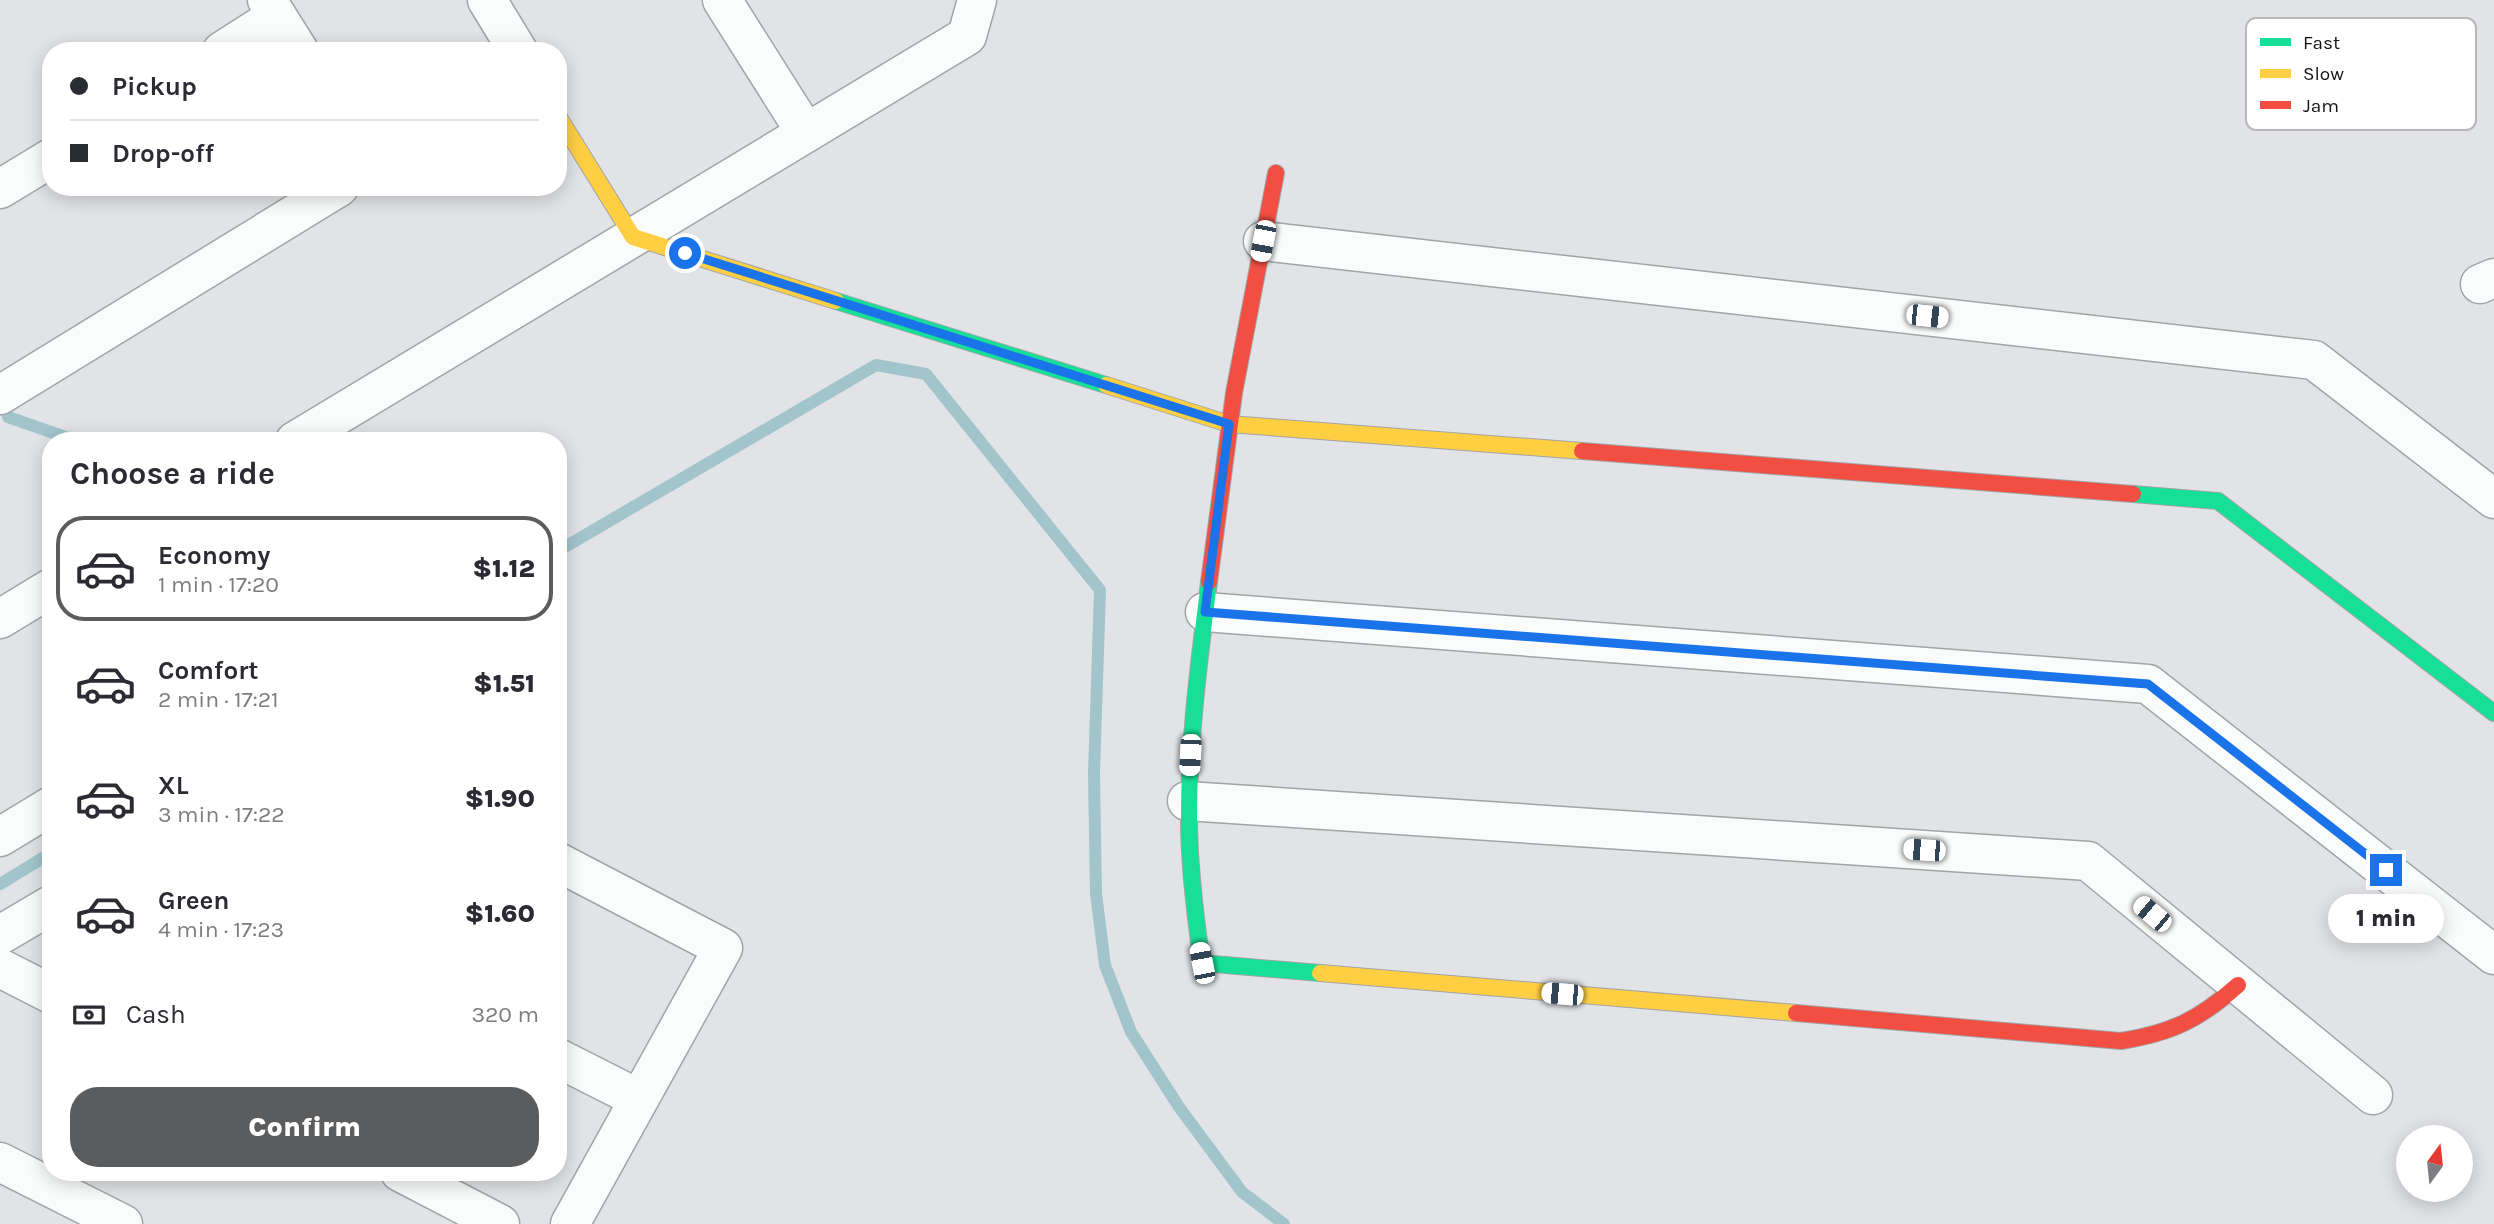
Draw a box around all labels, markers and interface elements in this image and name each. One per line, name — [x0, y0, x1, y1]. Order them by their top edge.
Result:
legend — [2246, 18, 2476, 130]
text: Fast — [2303, 32, 2340, 54]
text: Slow — [2303, 63, 2344, 85]
text: Pickup — [112, 71, 197, 102]
text: Jam — [2303, 95, 2339, 117]
text: Drop-off — [112, 138, 214, 169]
car — [1249, 218, 1278, 264]
route start — [669, 237, 701, 269]
car — [1906, 303, 1949, 329]
text: Choose a ride — [70, 455, 275, 492]
icon: car — [74, 537, 137, 600]
text: Economy — [158, 540, 270, 571]
text: $1.12 — [472, 553, 535, 584]
text: 1 min · 17:20 — [158, 571, 279, 598]
icon: car — [74, 652, 137, 715]
text: Comfort — [158, 655, 259, 686]
text: $1.51 — [473, 668, 535, 699]
text: 2 min · 17:21 — [158, 686, 279, 713]
car — [1179, 733, 1202, 777]
icon: car — [74, 767, 137, 830]
text: XL — [158, 770, 189, 801]
text: $1.90 — [465, 783, 535, 814]
text: 3 min · 17:22 — [158, 801, 285, 828]
car — [1903, 838, 1946, 862]
route end — [2370, 854, 2402, 886]
icon: car — [74, 882, 137, 945]
text: Green — [158, 885, 230, 916]
car — [2130, 892, 2175, 936]
callout: 1 min — [2328, 894, 2444, 944]
text: $1.60 — [465, 898, 535, 929]
text: 1 min — [2356, 905, 2416, 932]
text: 4 min · 17:23 — [158, 916, 284, 943]
car — [1188, 940, 1217, 986]
car — [1541, 982, 1584, 1006]
icon: cash — [70, 996, 108, 1034]
text: Cash — [126, 999, 186, 1030]
text: 320 m — [471, 1001, 539, 1028]
button: Confirm — [70, 1087, 539, 1167]
north arrow — [2396, 1125, 2473, 1202]
map controls — [2396, 1125, 2473, 1202]

